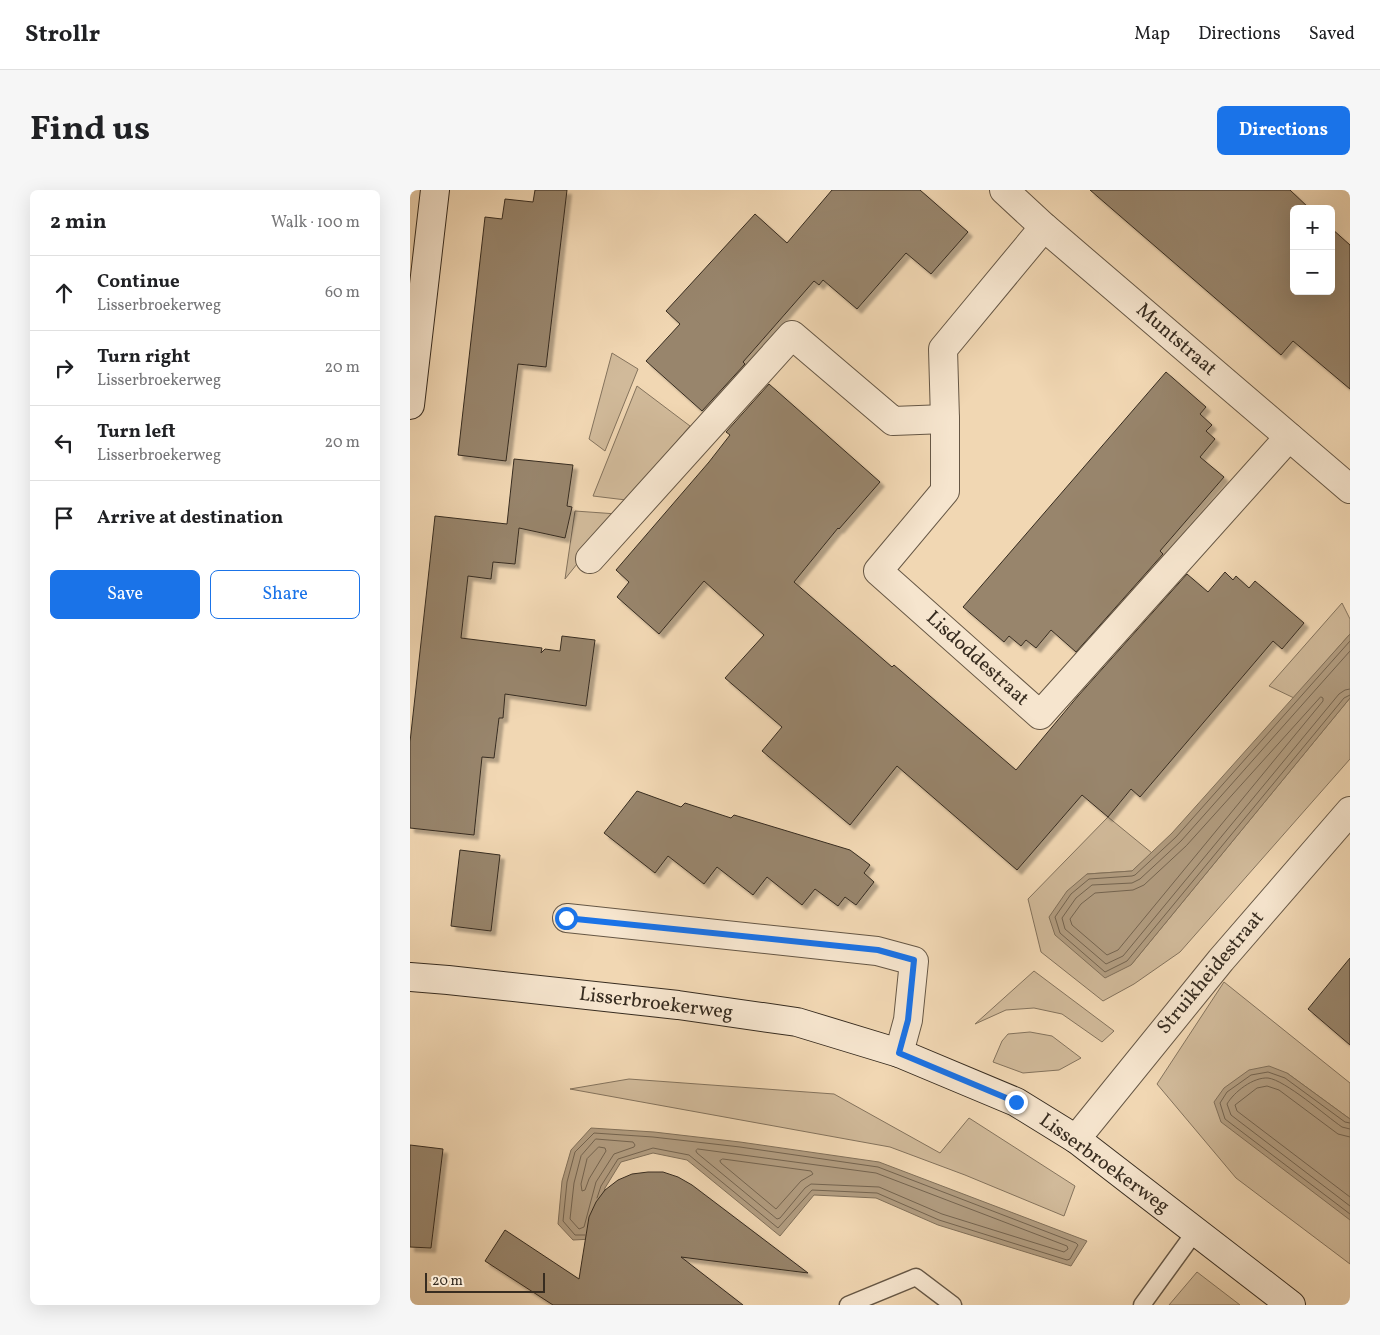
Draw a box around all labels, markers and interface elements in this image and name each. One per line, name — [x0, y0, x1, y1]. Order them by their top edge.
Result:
text: Strollr — [25, 18, 100, 52]
text: Map — [1134, 22, 1170, 47]
text: Directions — [1198, 22, 1281, 47]
text: Saved — [1309, 22, 1355, 47]
text: Find us — [30, 106, 150, 154]
button: Directions — [1217, 106, 1350, 155]
map controls — [1290, 205, 1335, 295]
button: + — [1290, 205, 1335, 250]
text: 2 min — [50, 208, 107, 237]
text: Walk · 100 m — [271, 212, 360, 234]
button: − — [1290, 250, 1335, 295]
text: Continue — [97, 269, 180, 295]
icon: ahead — [50, 279, 78, 307]
text: 60 m — [325, 282, 360, 304]
text: Lisserbroekerweg — [97, 295, 221, 317]
street label: Muntstraat — [1129, 297, 1223, 383]
text: Turn right — [97, 344, 190, 370]
icon: right — [50, 354, 78, 382]
text: 20 m — [325, 357, 360, 379]
text: Lisserbroekerweg — [97, 370, 221, 392]
text: Turn left — [97, 419, 176, 445]
icon: left — [50, 429, 78, 457]
text: 20 m — [325, 432, 360, 454]
text: Lisserbroekerweg — [97, 445, 221, 467]
icon: arrive — [50, 504, 78, 532]
text: Arrive at destination — [97, 505, 283, 531]
button: Save — [50, 570, 200, 619]
button: Share — [210, 570, 360, 619]
street label: Lisdoddestraat — [919, 605, 1035, 713]
street label: Struikheidestraat — [1151, 905, 1271, 1041]
route start — [555, 907, 578, 930]
street label: Lisserbroekerweg — [577, 981, 735, 1027]
route end — [1005, 1091, 1028, 1114]
street label: Lisserbroekerweg — [1033, 1107, 1175, 1221]
scale bar — [425, 1270, 545, 1293]
text: 20 m — [432, 1272, 463, 1291]

